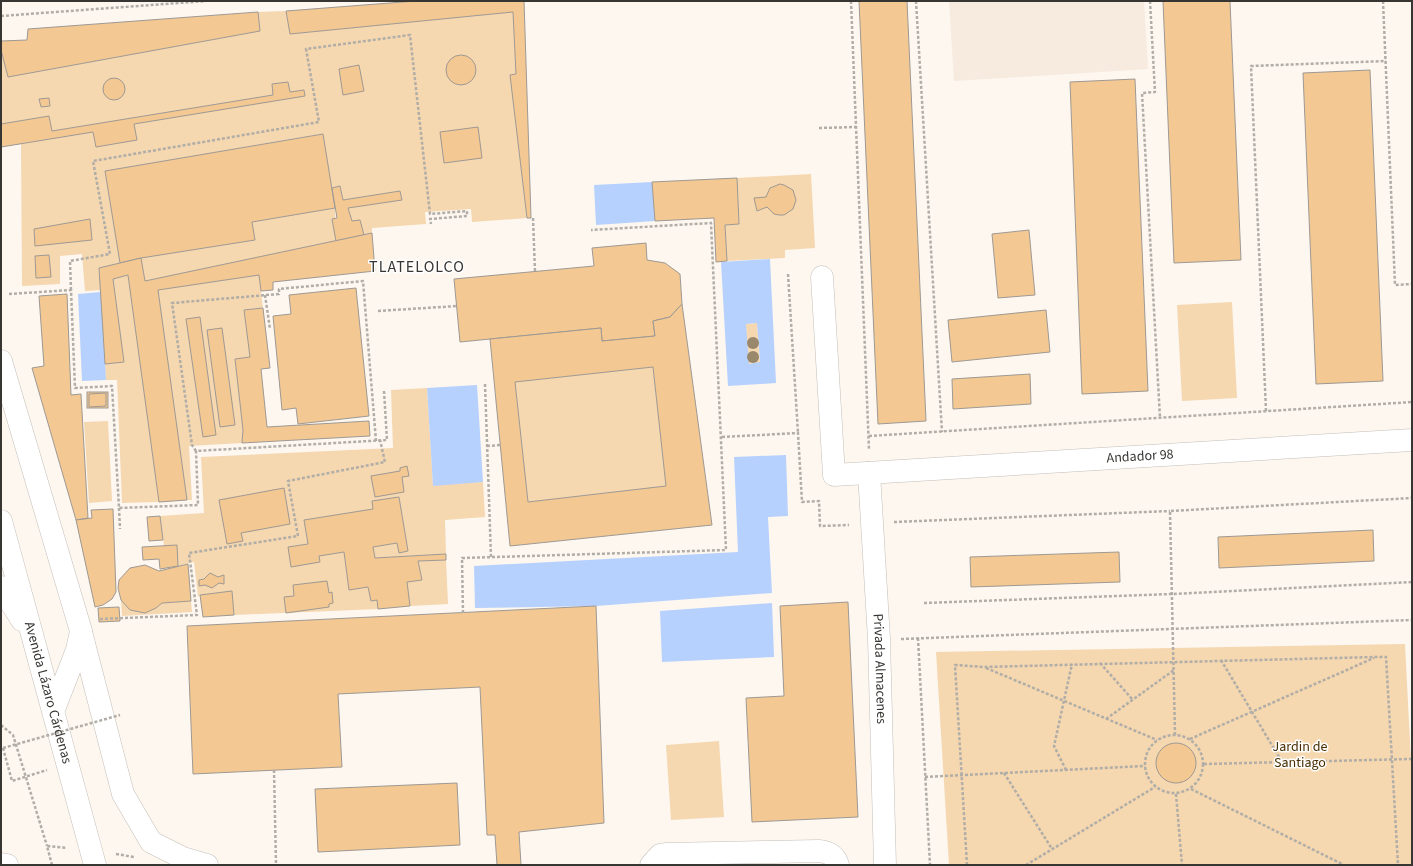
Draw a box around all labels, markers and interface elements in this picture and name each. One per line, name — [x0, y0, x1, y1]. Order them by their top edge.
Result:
district label: TLATELOLCO — [369, 256, 465, 278]
street label: Andador 98 — [1106, 444, 1174, 468]
street label: Privada Almacenes — [867, 613, 891, 724]
street label: Avenida Lázaro Cárdenas — [19, 619, 77, 766]
park label: Jardin de Santiago — [1273, 737, 1327, 773]

